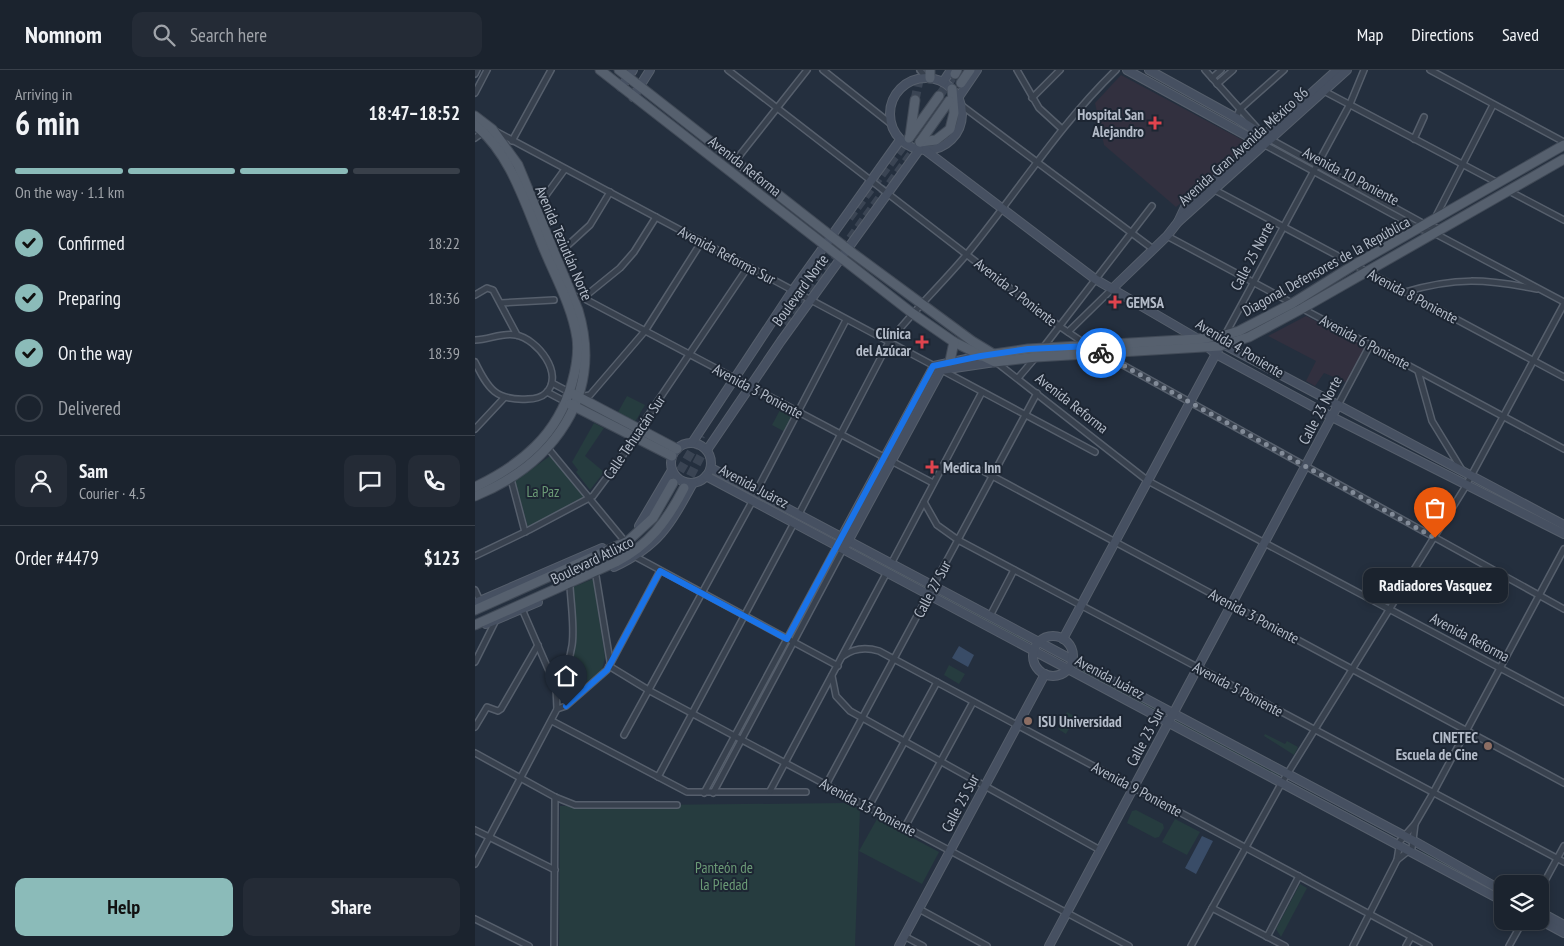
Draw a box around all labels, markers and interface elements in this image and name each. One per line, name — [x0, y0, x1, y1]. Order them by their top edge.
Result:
search box — [132, 12, 482, 57]
text: Nomnom — [25, 19, 102, 50]
icon: search — [150, 21, 178, 49]
text: Search here — [190, 23, 267, 47]
text: Map — [1357, 23, 1383, 46]
text: Directions — [1411, 23, 1474, 46]
text: Saved — [1502, 23, 1539, 46]
street label: Avenida Gran Avenida México 86 — [1174, 82, 1312, 209]
text: Arriving in — [15, 84, 72, 104]
text: 18:47–18:52 — [368, 101, 460, 125]
text: 6 min — [15, 102, 80, 144]
place label: Hospital San Alejandro — [1077, 105, 1144, 141]
marker: Hospital San Alejandro — [1148, 116, 1162, 130]
street label: Avenida Reforma — [705, 132, 785, 200]
street label: Avenida 10 Poniente — [1300, 143, 1402, 209]
text: On the way · 1.1 km — [15, 182, 125, 202]
street label: Avenida Teziutlán Norte — [531, 183, 597, 303]
street label: Diagonal Defensores de la República — [1239, 212, 1413, 320]
street label: Calle 25 Norte — [1226, 218, 1278, 294]
street label: Avenida Reforma Sur — [675, 221, 780, 289]
icon: check — [15, 229, 43, 257]
text: Confirmed — [58, 231, 125, 255]
text: 18:22 — [428, 233, 460, 253]
street label: Boulevard Norte — [768, 250, 832, 330]
street label: Avenida 2 Poniente — [971, 254, 1061, 330]
street label: Avenida 8 Poniente — [1365, 264, 1461, 328]
icon: check — [15, 284, 43, 312]
text: Preparing — [58, 286, 121, 310]
text: 18:36 — [428, 288, 460, 308]
place label: GEMSA — [1126, 293, 1165, 312]
marker: GEMSA — [1108, 295, 1122, 309]
street label: Avenida 6 Poniente — [1317, 310, 1413, 374]
street label: Avenida 4 Poniente — [1192, 314, 1288, 382]
place label: Clínica del Azúcar — [856, 324, 912, 360]
courier — [1076, 328, 1126, 378]
marker: Clínica del Azúcar — [915, 335, 929, 349]
icon: check — [15, 339, 43, 367]
icon: bike — [1087, 339, 1115, 367]
text: On the way — [58, 341, 132, 365]
text: 18:39 — [428, 343, 460, 363]
street label: Avenida 3 Poniente — [710, 359, 806, 423]
street label: Avenida Reforma — [1032, 369, 1112, 437]
street label: Calle 23 Norte — [1294, 372, 1346, 448]
street label: Calle Tehuacán Sur — [599, 391, 670, 483]
text: Delivered — [58, 396, 121, 420]
button: person — [15, 455, 67, 507]
button: chat — [344, 455, 396, 507]
button: phone — [408, 455, 460, 507]
place label: Medica Inn — [943, 458, 1001, 477]
text: Sam — [79, 459, 108, 483]
street label: Avenida Juárez — [716, 460, 792, 512]
marker: Medica Inn — [925, 460, 939, 474]
park label: La Paz — [527, 482, 559, 501]
text: Courier · 4.5 — [79, 483, 146, 503]
pin — [1414, 487, 1456, 538]
icon: bag — [1421, 494, 1449, 522]
street label: Boulevard Atlixco — [547, 532, 637, 588]
text: Order #4479 — [15, 546, 99, 570]
text: $123 — [424, 546, 460, 570]
street label: Calle 27 Sur — [909, 556, 955, 621]
callout: Radiadores Vasquez — [1363, 568, 1507, 603]
text: Radiadores Vasquez — [1379, 575, 1492, 595]
street label: Avenida 3 Poniente — [1206, 584, 1302, 648]
street label: Avenida Reforma — [1427, 608, 1513, 666]
street label: Avenida Juárez — [1072, 651, 1148, 703]
pin — [545, 655, 587, 706]
street label: Avenida 5 Poniente — [1190, 657, 1286, 721]
icon: home — [552, 662, 580, 690]
street label: Calle 23 Sur — [1122, 704, 1169, 769]
place label: ISU Universidad — [1038, 712, 1122, 731]
marker: ISU Universidad — [1022, 715, 1034, 727]
place label: CINETEC Escuela de Cine — [1396, 728, 1478, 764]
marker: CINETEC Escuela de Cine — [1482, 740, 1494, 752]
street label: Avenida 9 Poniente — [1089, 757, 1185, 821]
street label: Calle 25 Sur — [937, 770, 984, 835]
street label: Avenida 13 Poniente — [817, 774, 919, 840]
park label: Panteón de la Piedad — [695, 858, 753, 894]
map controls — [1494, 875, 1549, 930]
button: layers — [1494, 875, 1549, 930]
button: Help — [15, 878, 233, 936]
button: Share — [243, 878, 460, 936]

